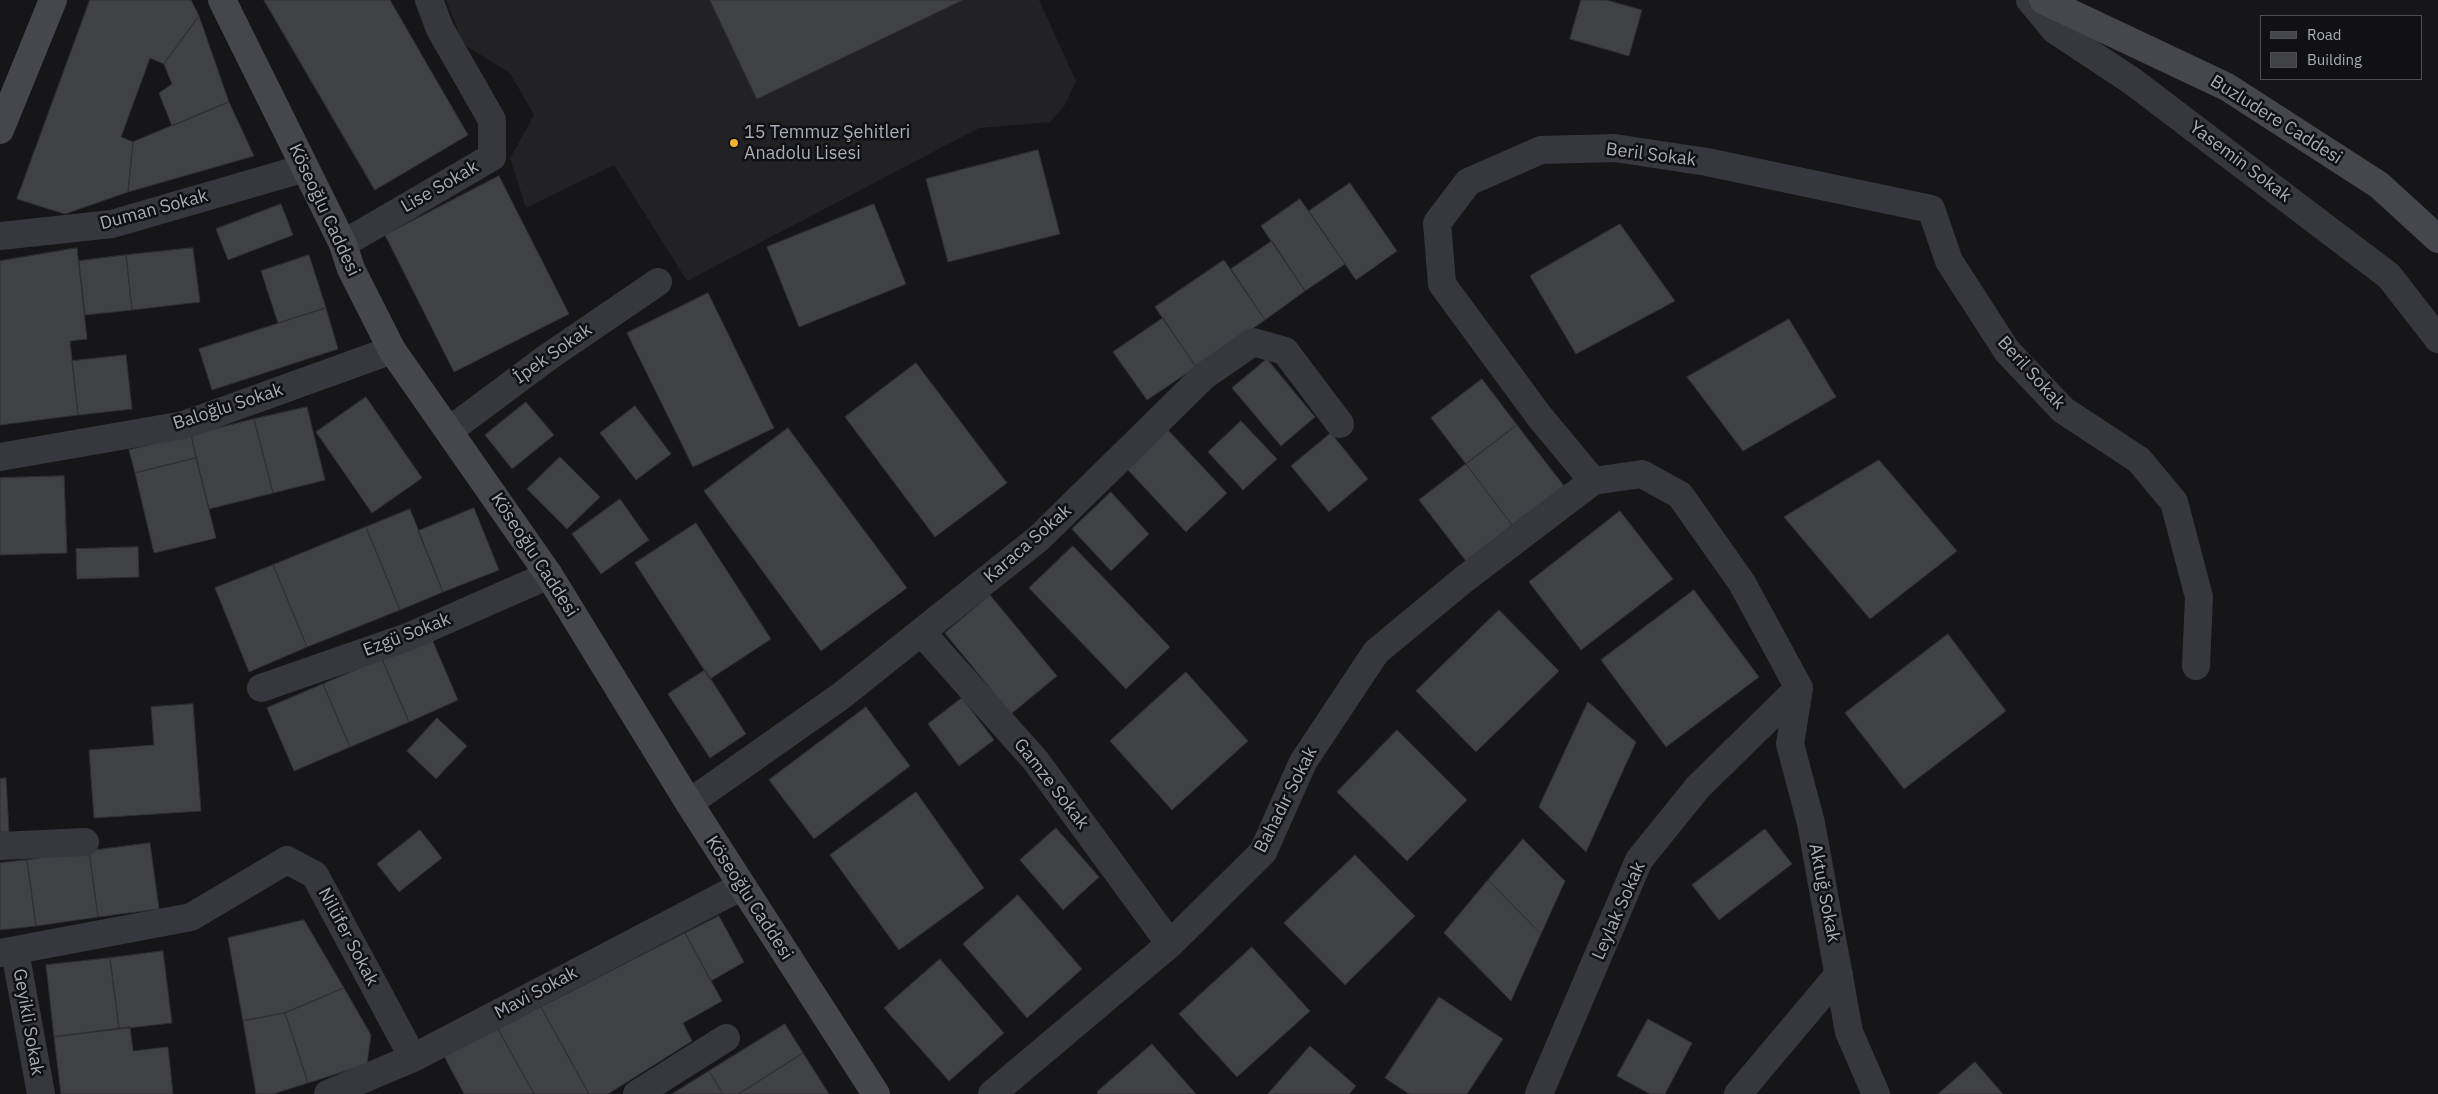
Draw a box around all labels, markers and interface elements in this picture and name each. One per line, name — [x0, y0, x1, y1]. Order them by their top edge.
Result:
legend — [2260, 15, 2423, 80]
text: Road — [2307, 25, 2342, 44]
text: Building — [2307, 50, 2362, 69]
street label: Buzludere Caddesi — [2206, 71, 2346, 169]
street label: Yasemin Sokak — [2185, 117, 2295, 207]
place label: 15 Temmuz Şehitleri Anadolu Lisesi — [744, 122, 910, 164]
marker: 15 Temmuz Şehitleri Anadolu Lisesi — [728, 137, 740, 149]
street label: Beril Sokak — [1605, 139, 1697, 171]
street label: Köseoğlu Caddesi — [284, 140, 364, 280]
street label: Lise Sokak — [398, 156, 482, 218]
street label: Duman Sokak — [98, 185, 210, 235]
street label: İpek Sokak — [510, 319, 596, 389]
street label: Beril Sokak — [1993, 332, 2069, 414]
street label: Baloğlu Sokak — [170, 379, 286, 435]
street label: Köseoğlu Caddesi — [486, 489, 582, 621]
street label: Karaca Sokak — [980, 500, 1076, 588]
street label: Ezgü Sokak — [360, 608, 454, 662]
street label: Gamze Sokak — [1009, 734, 1093, 834]
street label: Bahadır Sokak — [1250, 743, 1322, 857]
street label: Köseoğlu Caddesi — [701, 832, 797, 964]
street label: Aktuğ Sokak — [1804, 842, 1844, 944]
street label: Leylak Sokak — [1588, 859, 1650, 963]
street label: Nilüfer Sokak — [313, 884, 383, 990]
street label: Mavi Sokak — [491, 962, 581, 1024]
street label: Geyikli Sokak — [8, 967, 48, 1077]

